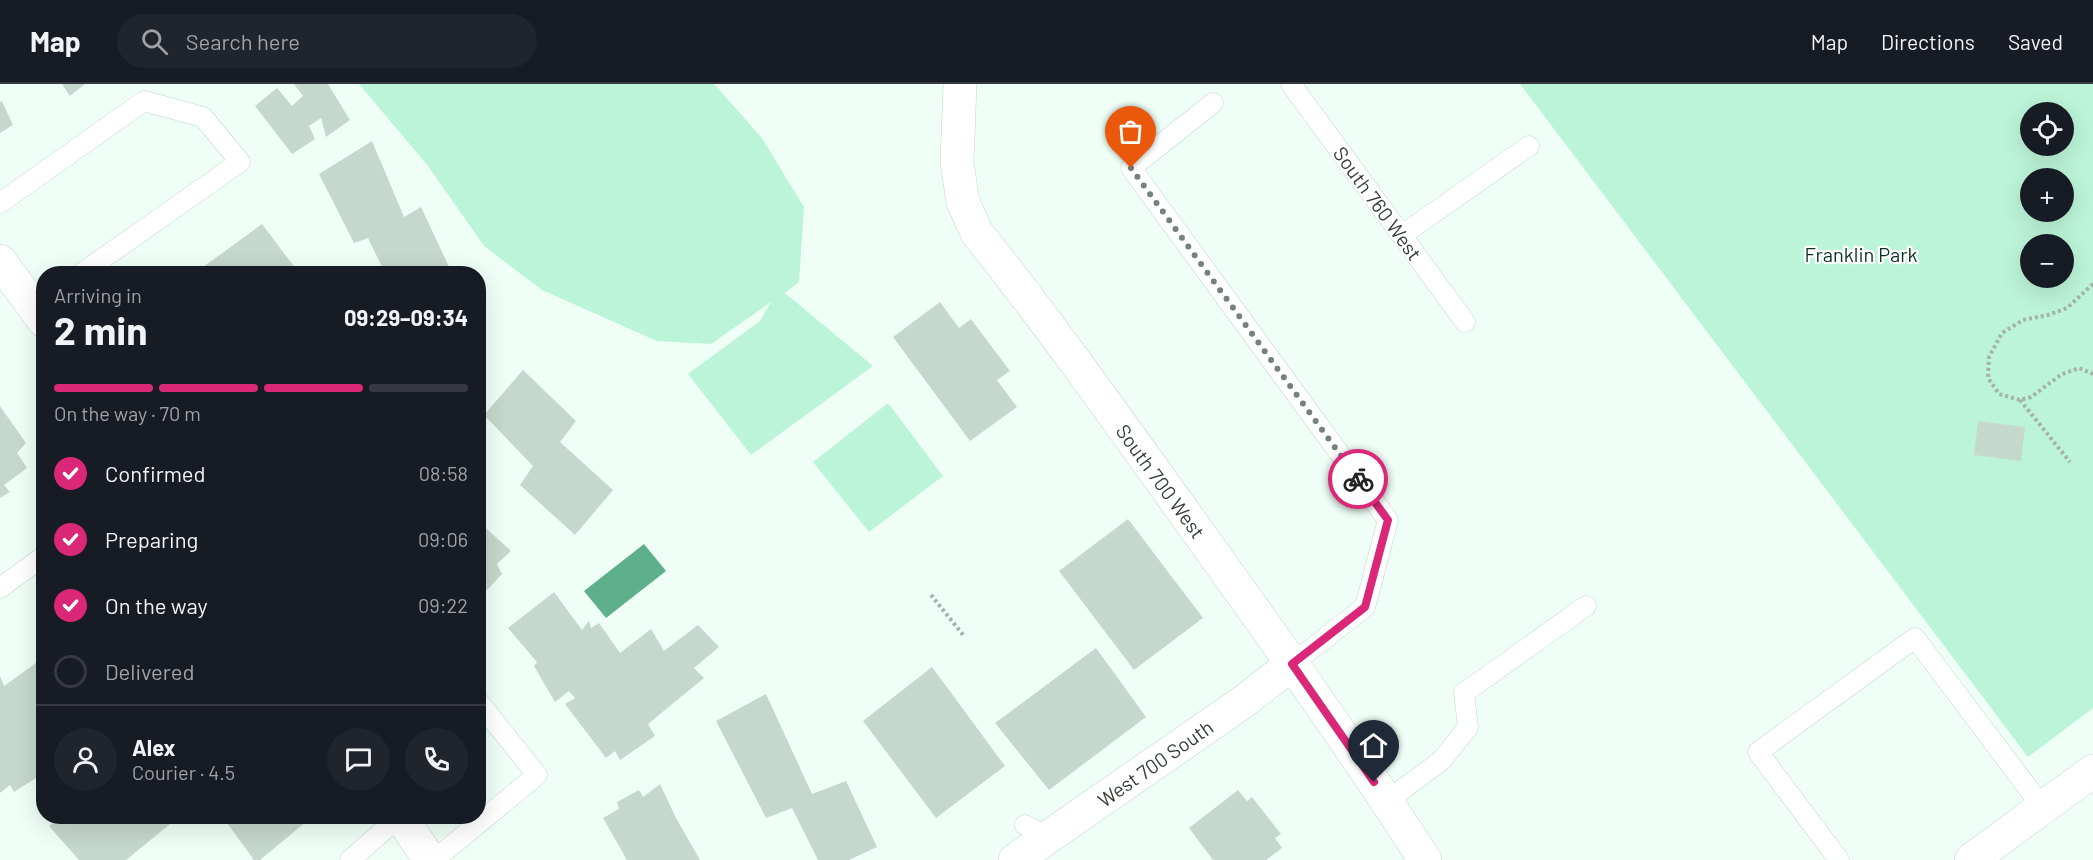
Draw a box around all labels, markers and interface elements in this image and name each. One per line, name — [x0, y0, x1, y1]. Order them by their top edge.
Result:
search box — [117, 14, 537, 68]
text: Map — [30, 24, 81, 58]
icon: search — [138, 25, 171, 58]
text: Search here — [186, 28, 300, 54]
text: Map — [1811, 29, 1848, 54]
text: Directions — [1881, 29, 1975, 54]
text: Saved — [2008, 29, 2063, 54]
map controls — [2020, 102, 2074, 288]
button: locate — [2020, 102, 2074, 156]
pin — [1105, 106, 1156, 168]
icon: bag — [1114, 115, 1147, 148]
street label: South 760 West — [1329, 142, 1427, 264]
button: + — [2020, 168, 2074, 222]
button: − — [2020, 234, 2074, 288]
park label: Franklin Park — [1804, 242, 1918, 266]
text: Arriving in — [54, 283, 142, 307]
text: 09:29–09:34 — [344, 304, 468, 330]
text: 2 min — [54, 306, 147, 353]
text: On the way · 70 m — [54, 401, 201, 425]
street label: South 700 West — [1112, 419, 1210, 543]
courier — [1328, 449, 1388, 509]
icon: check — [54, 457, 87, 490]
text: Confirmed — [105, 460, 205, 486]
text: 08:58 — [419, 461, 468, 485]
icon: bike — [1342, 463, 1375, 496]
icon: check — [54, 523, 87, 556]
text: Preparing — [105, 526, 198, 552]
text: 09:06 — [418, 527, 468, 551]
icon: check — [54, 589, 87, 622]
text: On the way — [105, 592, 208, 618]
text: 09:22 — [418, 593, 468, 617]
text: Delivered — [105, 658, 194, 684]
street label: West 700 South — [1093, 714, 1217, 812]
pin — [1348, 720, 1399, 782]
button: person — [54, 728, 117, 791]
button: chat — [327, 728, 390, 791]
button: phone — [405, 728, 468, 791]
icon: home — [1357, 729, 1390, 762]
text: Alex — [132, 734, 175, 760]
text: Courier · 4.5 — [132, 760, 235, 784]

